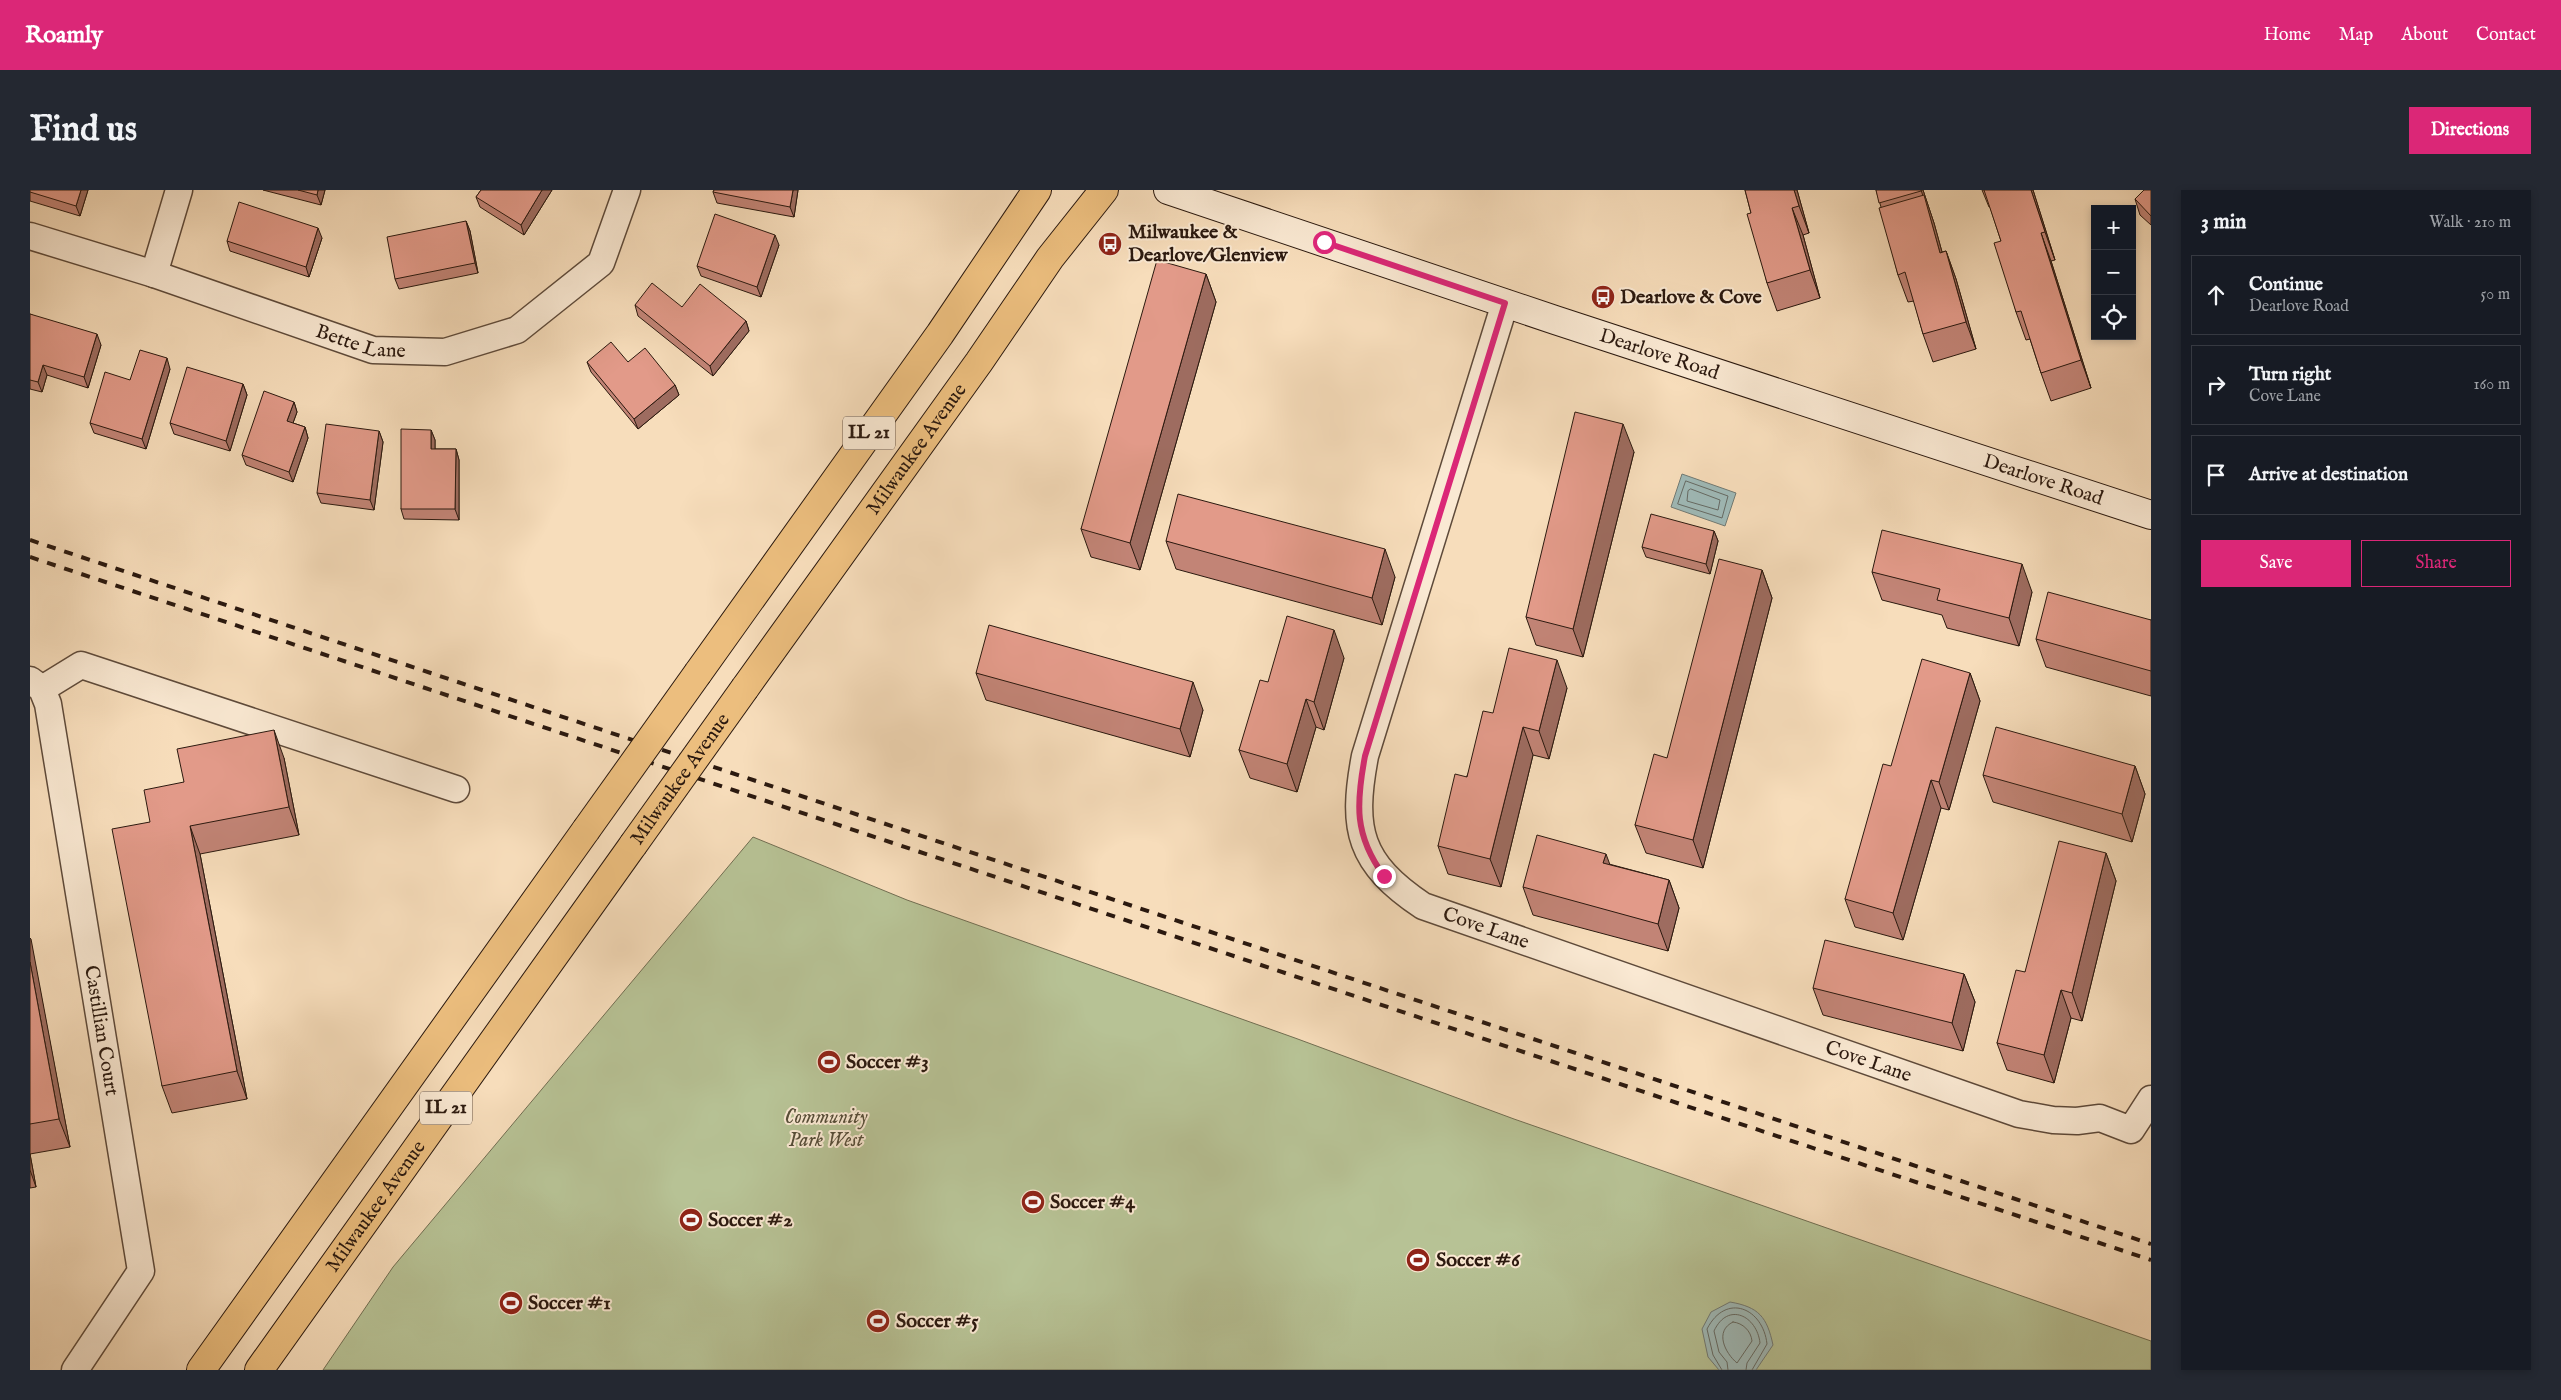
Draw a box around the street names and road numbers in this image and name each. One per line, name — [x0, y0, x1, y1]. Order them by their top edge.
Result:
street label: Bette Lane — [312, 319, 406, 363]
street label: Dearlove Road — [1596, 323, 1723, 386]
street label: Milwaukee Avenue — [861, 379, 972, 520]
road number: IL 21 — [843, 417, 895, 450]
street label: Dearlove Road — [1980, 448, 2107, 511]
street label: Milwaukee Avenue — [625, 708, 735, 850]
street label: Cove Lane — [1439, 901, 1533, 955]
street label: Castillian Court — [79, 963, 125, 1098]
street label: Cove Lane — [1822, 1035, 1915, 1088]
road number: IL 21 — [420, 1091, 472, 1124]
street label: Milwaukee Avenue — [320, 1136, 431, 1277]

